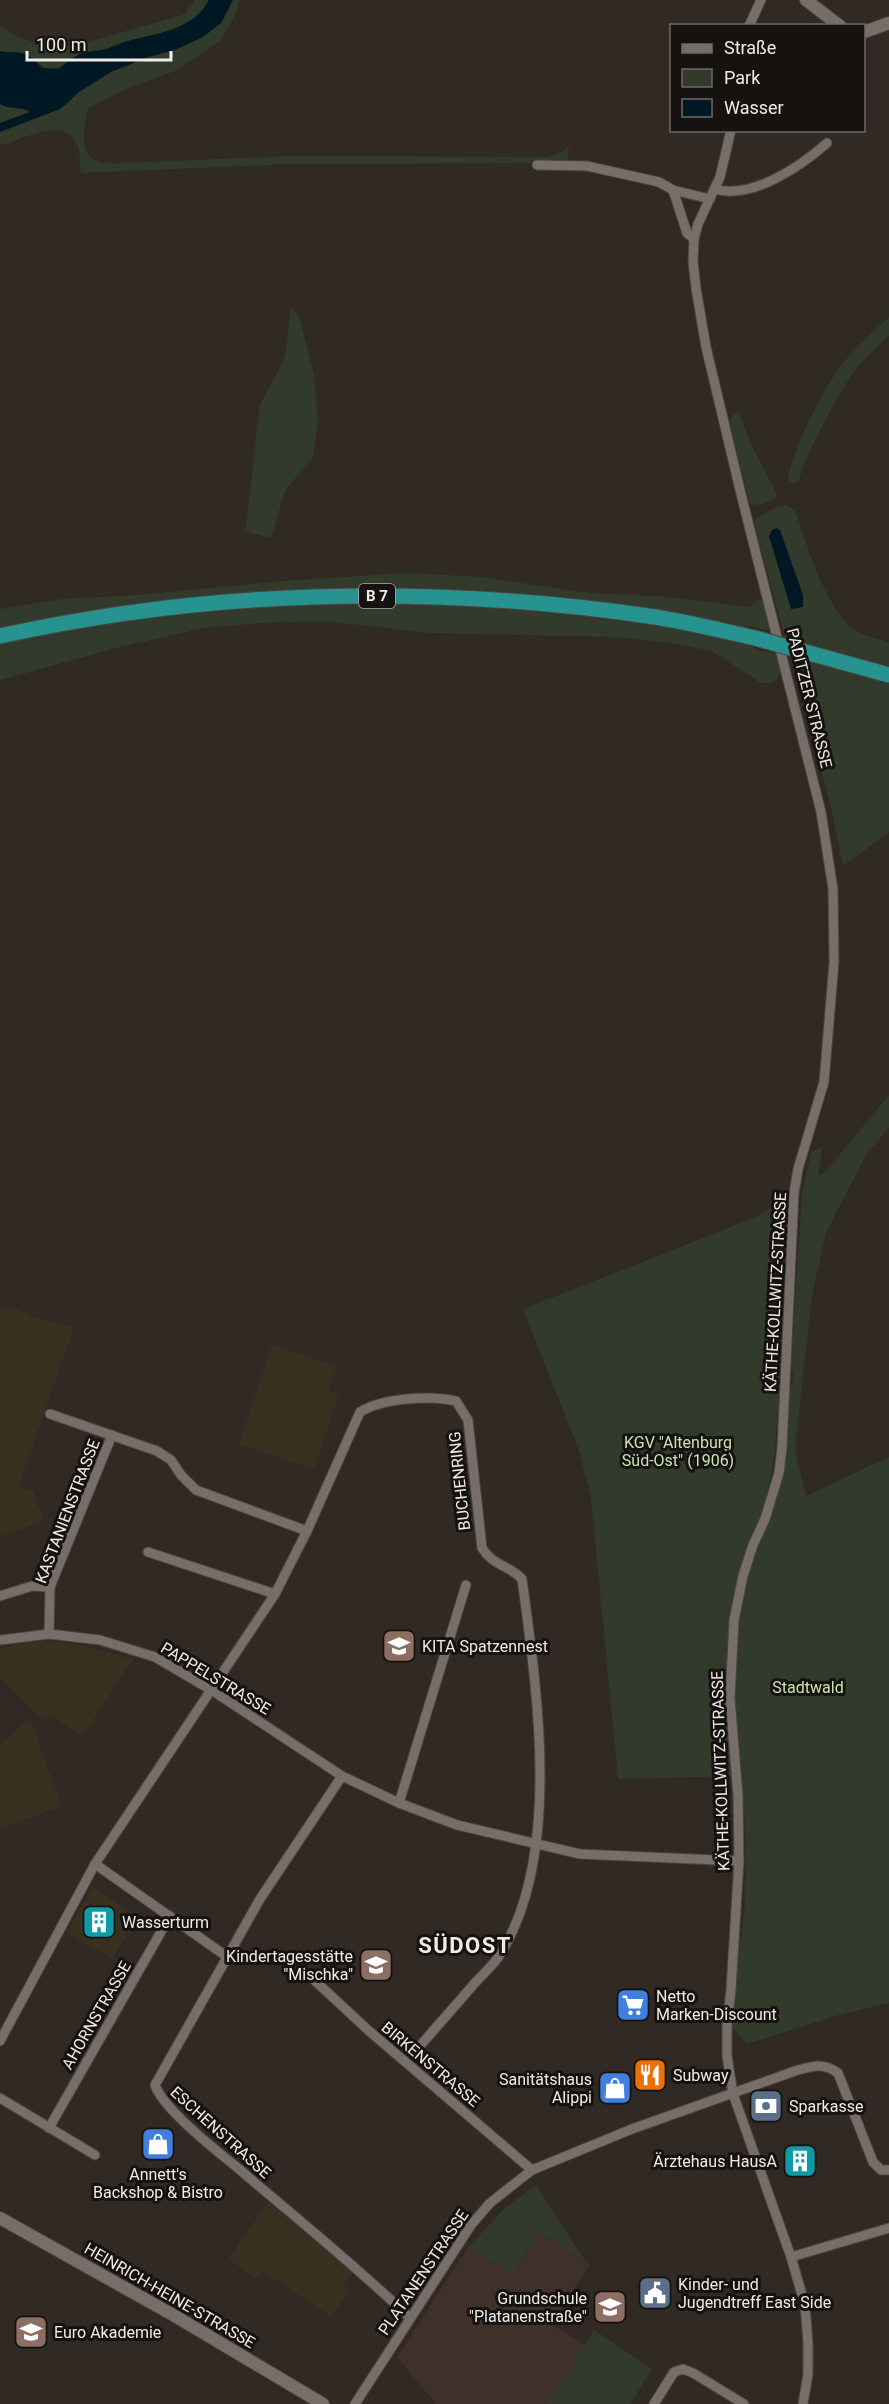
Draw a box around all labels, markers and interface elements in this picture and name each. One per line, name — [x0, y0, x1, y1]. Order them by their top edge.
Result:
scale bar — [27, 24, 171, 62]
legend — [670, 24, 865, 132]
text: 100 m — [36, 34, 87, 55]
text: Straße — [724, 37, 776, 58]
text: Park — [724, 67, 761, 88]
text: Wasser — [724, 97, 784, 118]
road number: B 7 — [359, 584, 395, 608]
street label: PADITZER STRASSE — [783, 626, 836, 770]
street label: KÄTHE-KOLLWITZ-STRASSE — [761, 1192, 790, 1392]
street label: BUCHENRING — [445, 1431, 474, 1531]
park label: KGV "Altenburg Süd-Ost" (1906) — [622, 1433, 734, 1470]
street label: KASTANIENSTRASSE — [31, 1436, 104, 1586]
school or university icon: KITA Spatzennest — [381, 1628, 417, 1664]
place label: KITA Spatzennest — [422, 1637, 548, 1656]
street label: PAPPELSTRASSE — [157, 1638, 274, 1719]
street label: KÄTHE-KOLLWITZ-STRASSE — [708, 1671, 733, 1871]
park label: Stadtwald — [772, 1678, 844, 1697]
building icon: Wasserturm — [81, 1904, 117, 1940]
place label: Wasserturm — [122, 1913, 209, 1932]
district label: SÜDOST — [418, 1933, 512, 1958]
place label: Kindertagesstätte "Mischka" — [226, 1947, 353, 1984]
school or university icon: Kindertagesstätte "Mischka" — [358, 1947, 394, 1983]
street label: AHORNSTRASSE — [58, 1958, 135, 2073]
supermarket icon: Netto Marken-Discount — [615, 1987, 651, 2023]
place label: Netto Marken-Discount — [656, 1987, 777, 2024]
street label: BIRKENSTRASSE — [378, 2018, 484, 2111]
restaurant icon: Subway — [632, 2057, 668, 2093]
place label: Subway — [673, 2066, 729, 2085]
place label: Sanitätshaus Alippi — [499, 2070, 592, 2107]
shop icon: Sanitätshaus Alippi — [597, 2070, 633, 2106]
street label: ESCHENSTRASSE — [167, 2082, 275, 2182]
bank icon: Sparkasse — [748, 2088, 784, 2124]
place label: Sparkasse — [789, 2097, 863, 2116]
shop icon: Annett's Backshop & Bistro — [140, 2126, 176, 2162]
building icon: Ärztehaus HausA — [782, 2143, 818, 2179]
place label: Ärztehaus HausA — [653, 2152, 778, 2171]
place label: Annett's Backshop & Bistro — [93, 2165, 223, 2202]
street label: PLATANENSTRASSE — [374, 2206, 472, 2339]
street label: HEINRICH-HEINE-STRASSE — [81, 2239, 258, 2352]
public building icon: Kinder- und Jugendtreff East Side — [637, 2275, 673, 2311]
place label: Kinder- und Jugendtreff East Side — [678, 2275, 831, 2312]
place label: Grundschule "Platanenstraße" — [469, 2289, 587, 2326]
school or university icon: Grundschule "Platanenstraße" — [592, 2289, 628, 2325]
school or university icon: Euro Akademie — [13, 2314, 49, 2350]
place label: Euro Akademie — [54, 2323, 161, 2342]

